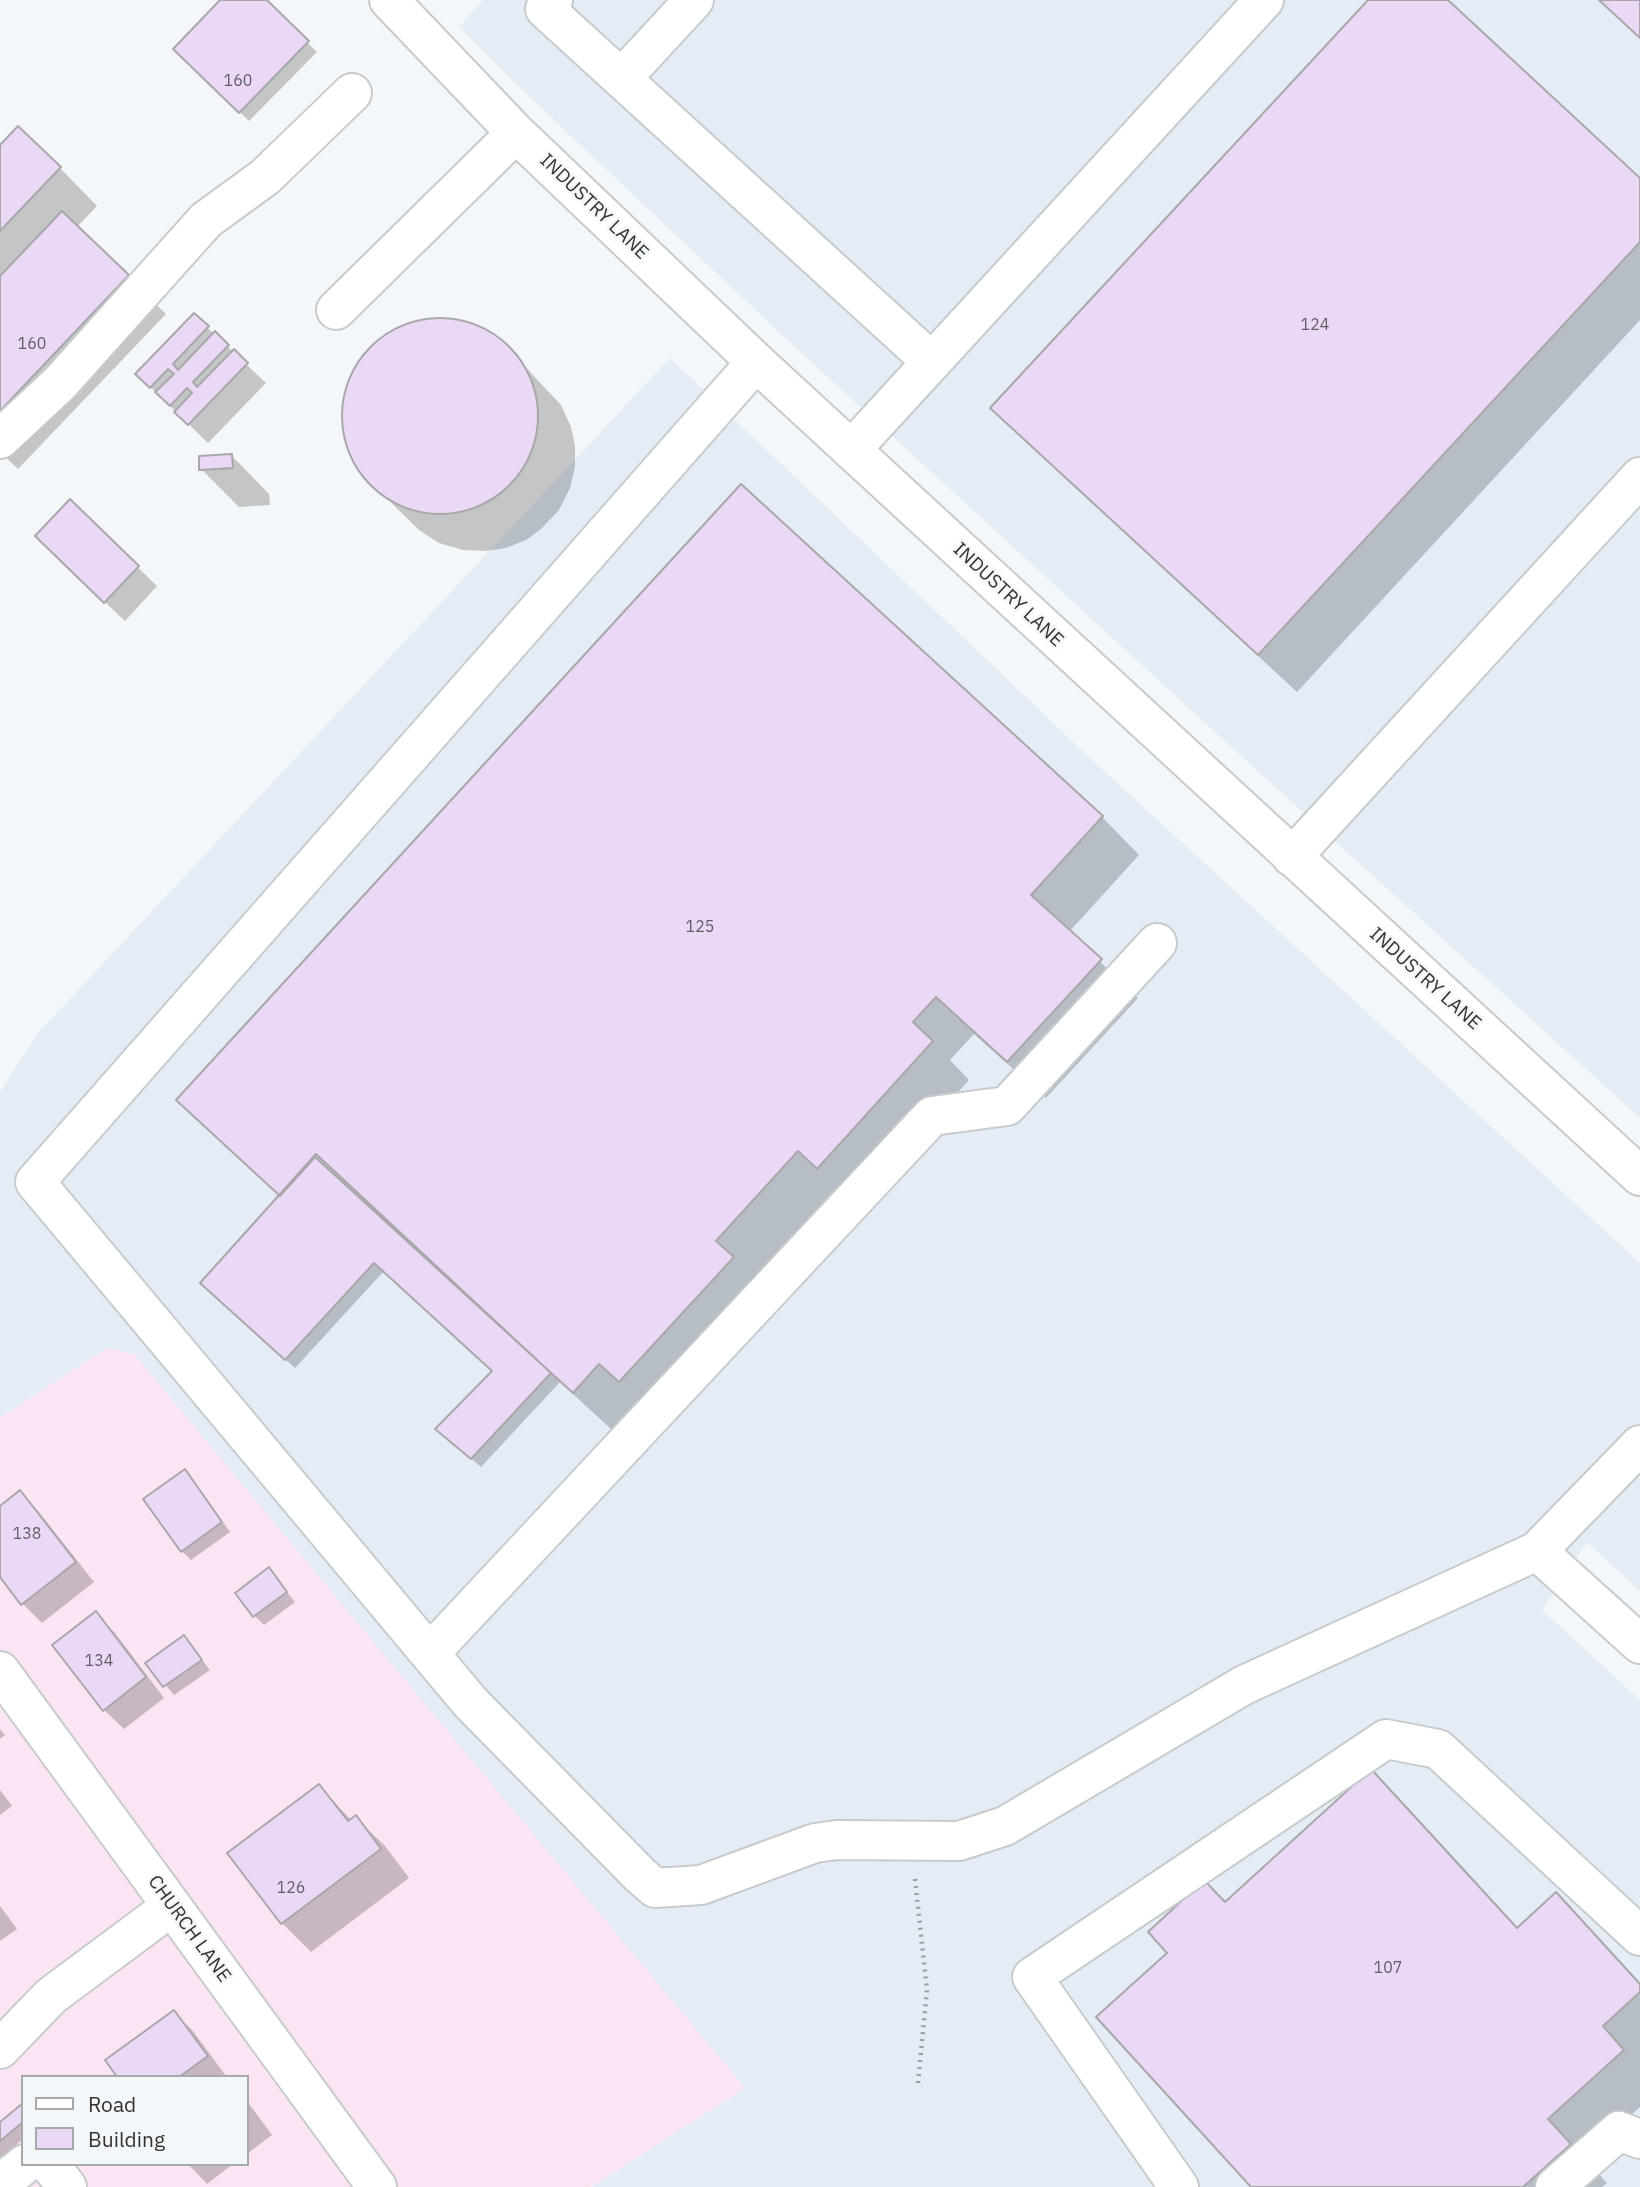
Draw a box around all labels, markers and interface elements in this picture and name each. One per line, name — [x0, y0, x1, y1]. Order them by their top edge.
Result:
house number: 160 — [224, 71, 252, 91]
street label: INDUSTRY LANE — [535, 149, 653, 265]
house number: 124 — [1301, 315, 1329, 335]
house number: 160 — [18, 334, 46, 354]
street label: INDUSTRY LANE — [948, 538, 1068, 652]
house number: 125 — [686, 917, 714, 937]
street label: INDUSTRY LANE — [1365, 923, 1485, 1035]
house number: 138 — [13, 1524, 41, 1544]
house number: 134 — [85, 1651, 113, 1671]
street label: CHURCH LANE — [143, 1871, 235, 1987]
house number: 126 — [277, 1878, 305, 1898]
house number: 107 — [1374, 1958, 1402, 1978]
legend — [21, 2075, 248, 2166]
text: Road — [88, 2090, 136, 2118]
text: Building — [88, 2125, 165, 2153]

